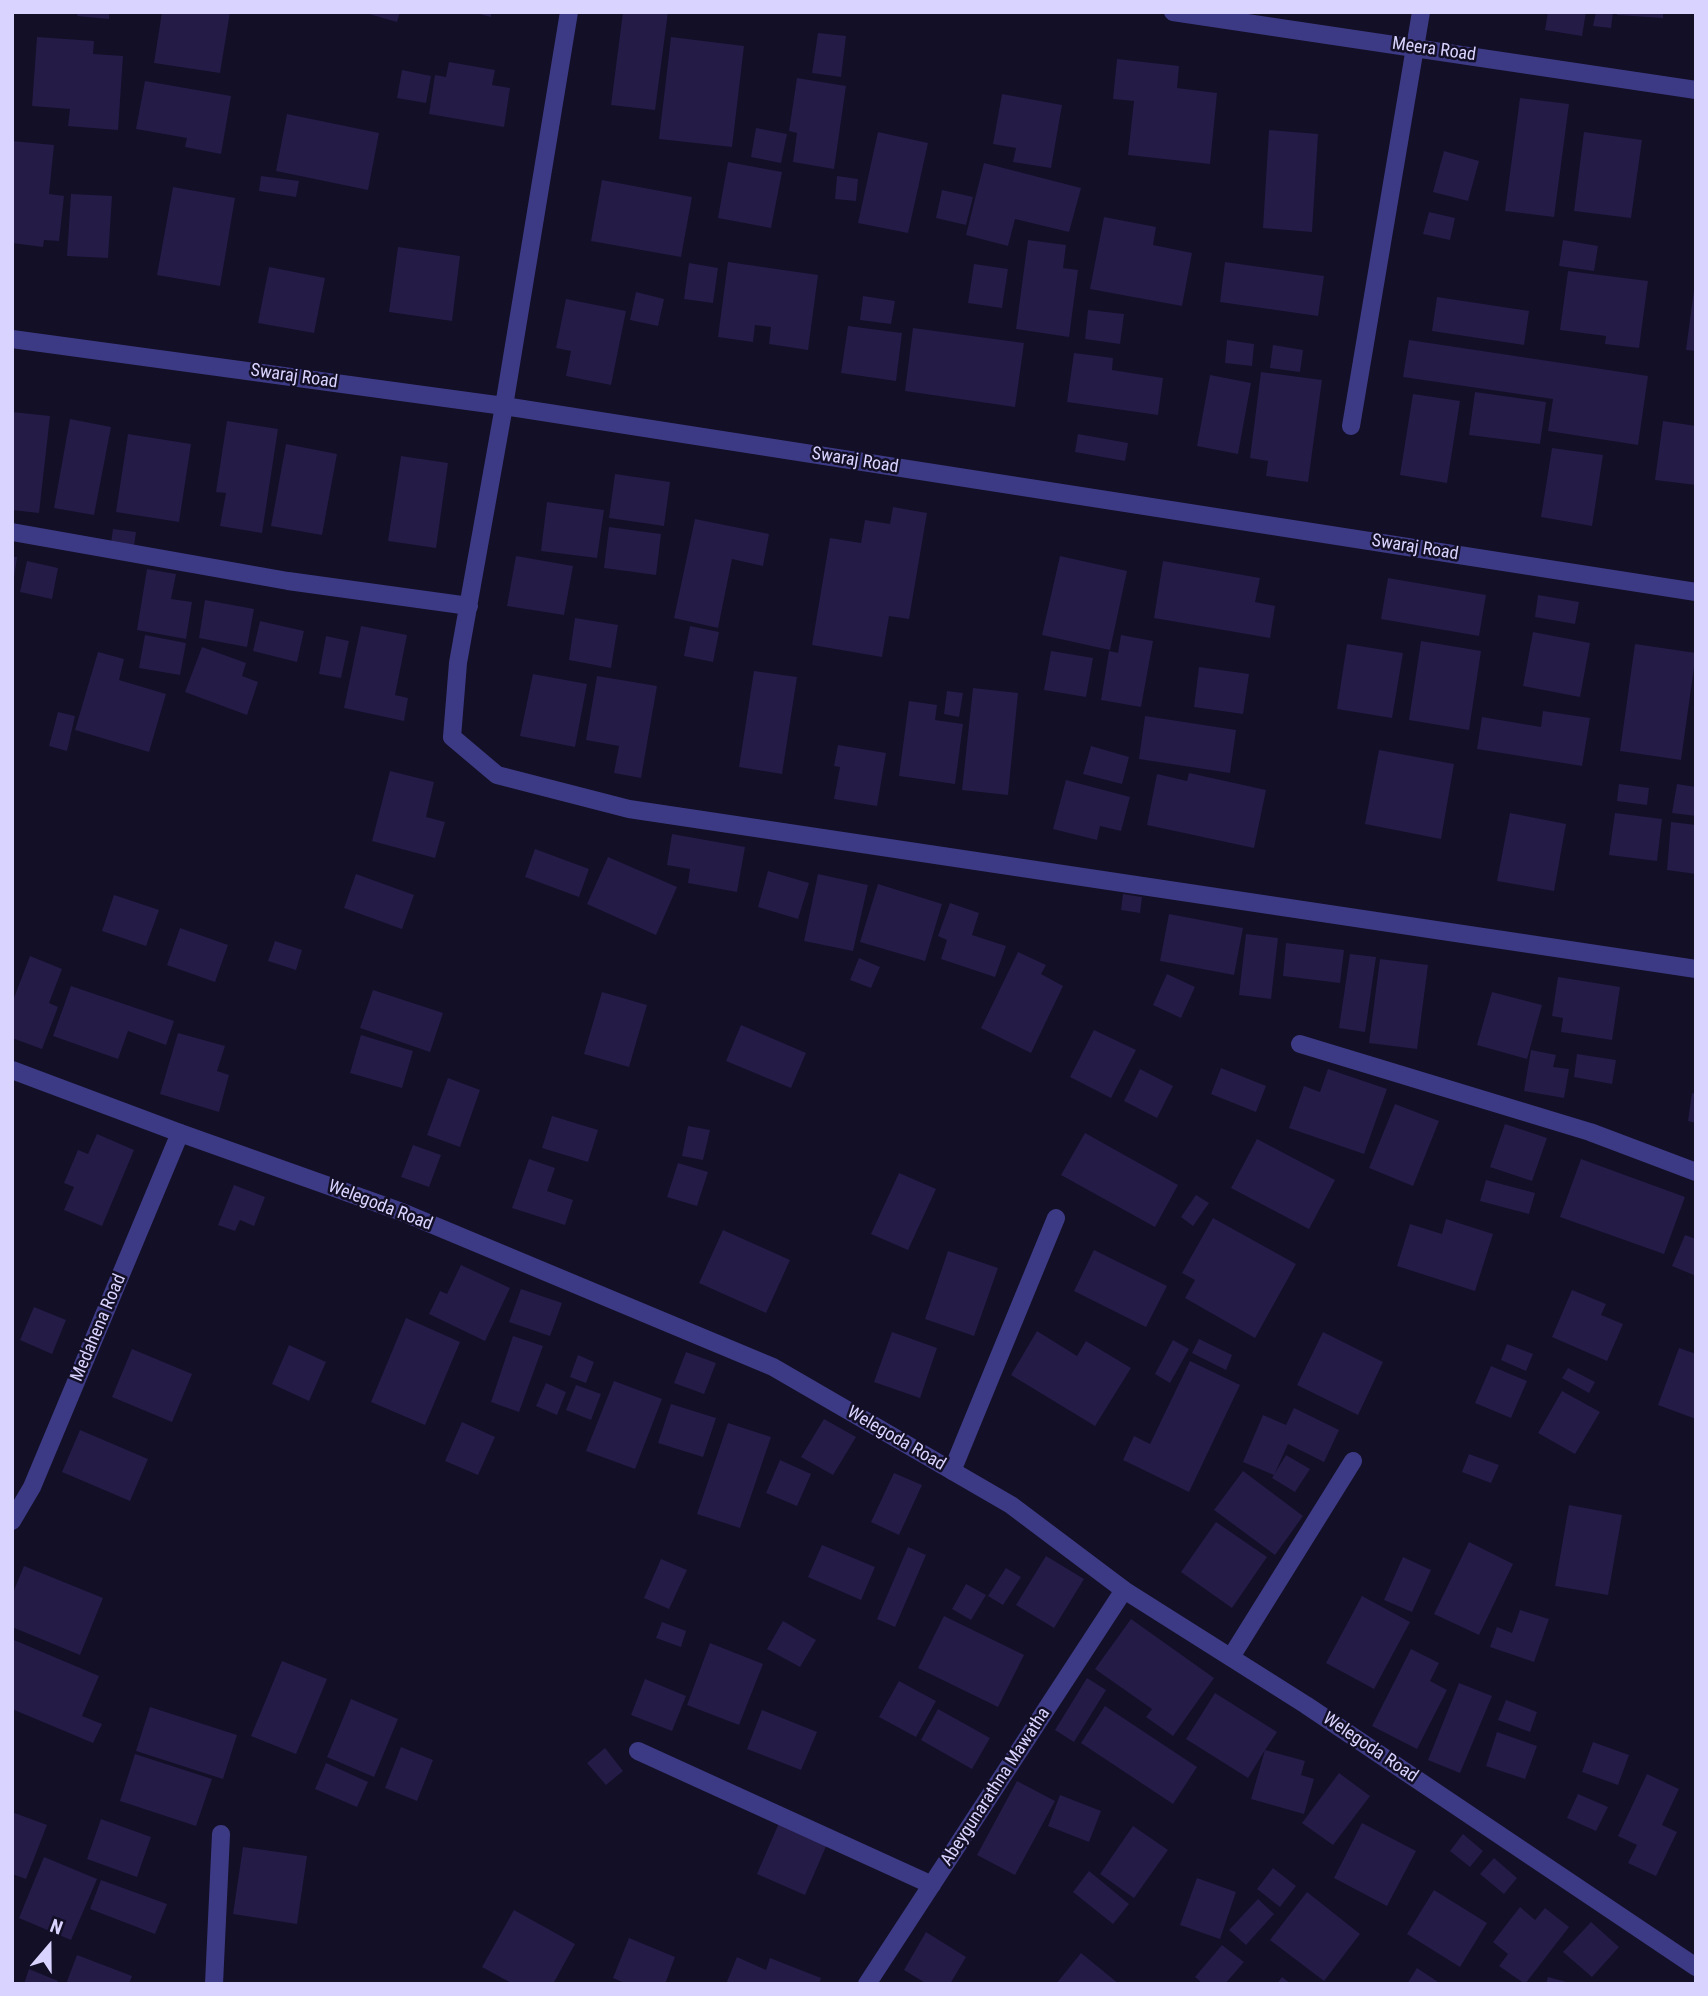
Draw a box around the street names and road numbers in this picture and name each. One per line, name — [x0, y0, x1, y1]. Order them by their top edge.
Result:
street label: Meera Road — [1391, 33, 1477, 67]
street label: Swaraj Road — [249, 360, 339, 394]
street label: Swaraj Road — [810, 443, 900, 479]
street label: Swaraj Road — [1370, 530, 1460, 566]
street label: Welegoda Road — [325, 1176, 435, 1236]
street label: Medahena Road — [67, 1271, 131, 1385]
street label: Welegoda Road — [843, 1402, 949, 1476]
street label: Abeygunarathna Mawatha — [937, 1704, 1055, 1870]
street label: Welegoda Road — [1318, 1708, 1422, 1788]

